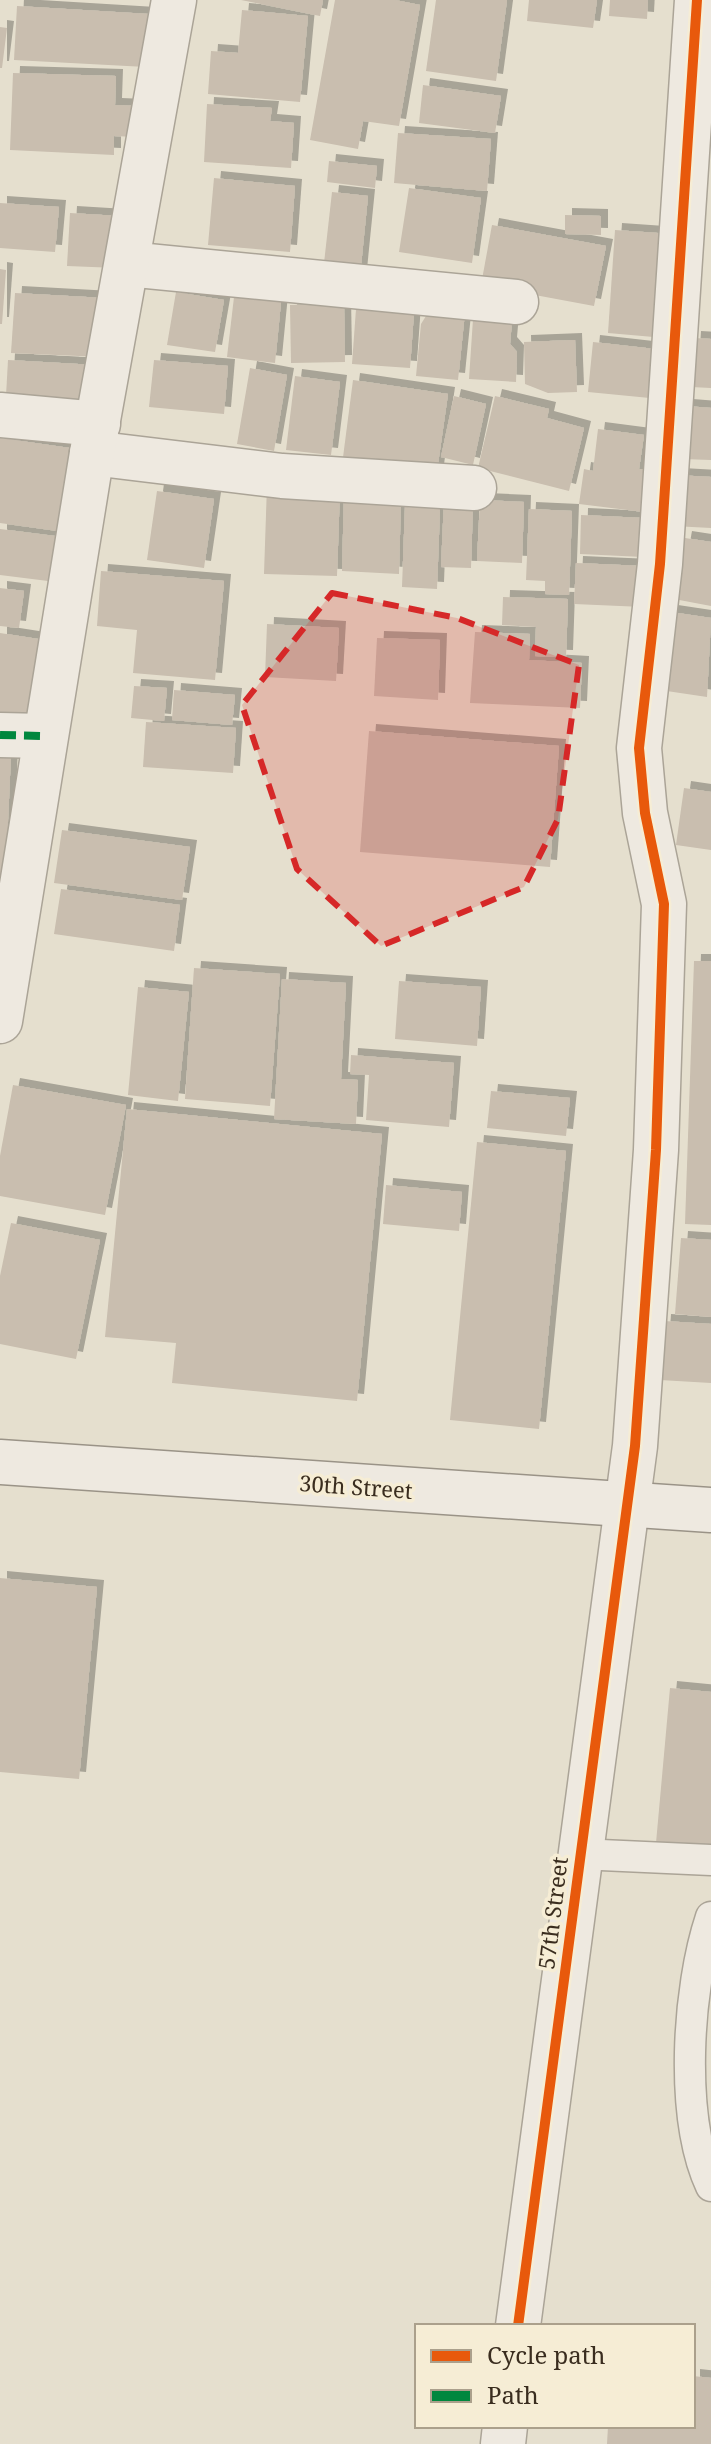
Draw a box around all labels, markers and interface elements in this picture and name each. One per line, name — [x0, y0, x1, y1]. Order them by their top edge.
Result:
street label: 30th Street — [298, 1467, 414, 1505]
street label: 57th Street — [530, 1855, 574, 1971]
legend — [415, 2324, 695, 2428]
text: Cycle path — [487, 2338, 606, 2371]
text: Path — [487, 2378, 539, 2411]

